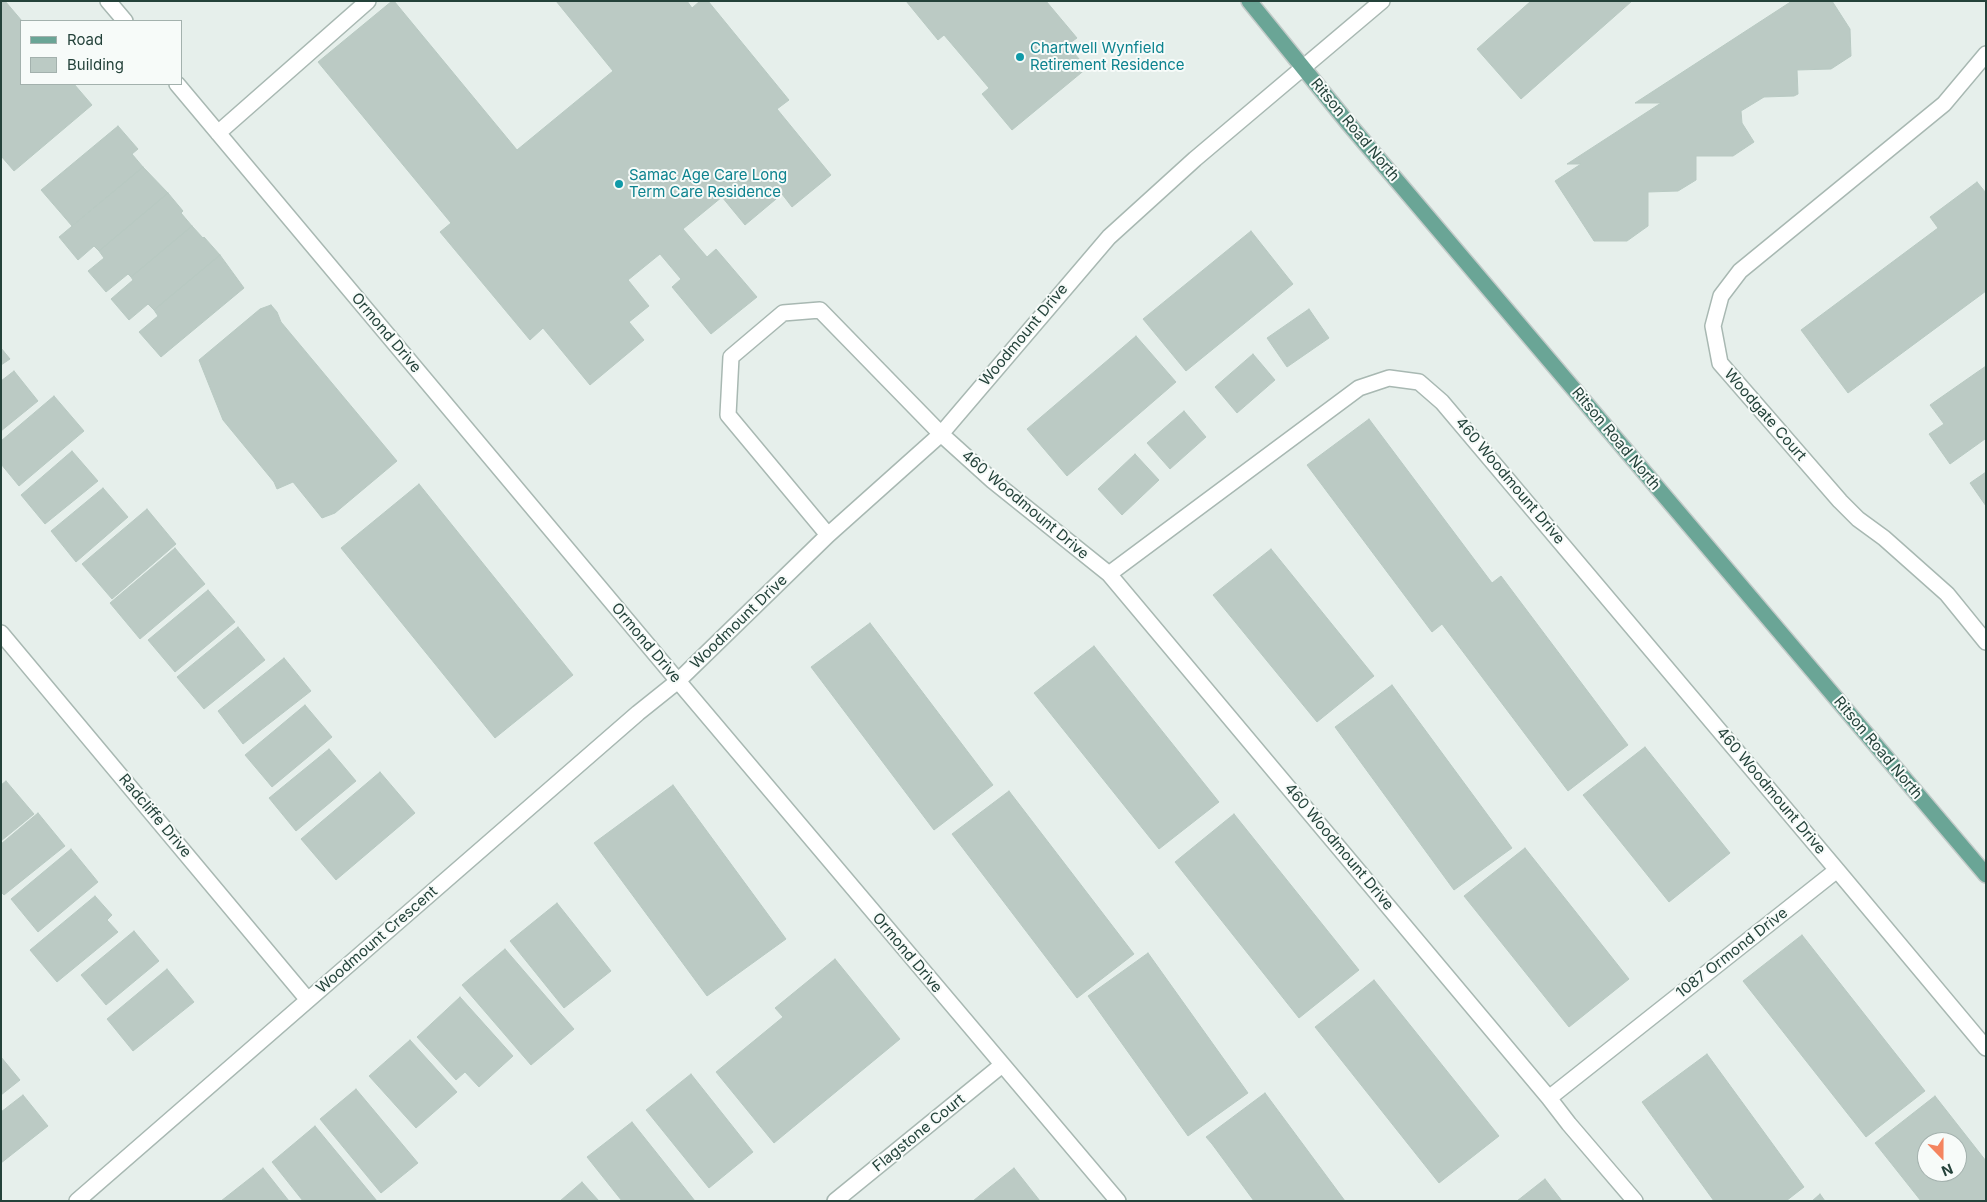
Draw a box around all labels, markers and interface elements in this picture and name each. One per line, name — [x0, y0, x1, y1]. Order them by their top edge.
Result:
legend — [20, 20, 182, 85]
text: Road — [67, 30, 103, 49]
place label: Chartwell Wynfield Retirement Residence — [1030, 39, 1185, 74]
marker: Chartwell Wynfield Retirement Residence — [1014, 51, 1026, 63]
text: Building — [67, 55, 124, 74]
street label: Ritson Road North — [1307, 75, 1403, 185]
place label: Samac Age Care Long Term Care Residence — [629, 166, 787, 201]
marker: Samac Age Care Long Term Care Residence — [613, 178, 625, 190]
street label: Woodmount Drive — [976, 280, 1072, 390]
street label: Ormond Drive — [347, 289, 425, 377]
street label: Woodgate Court — [1720, 365, 1810, 465]
street label: Ritson Road North — [1568, 384, 1664, 494]
street label: 460 Woodmount Drive — [1452, 414, 1568, 548]
street label: 460 Woodmount Drive — [958, 447, 1092, 563]
street label: Woodmount Drive — [687, 571, 791, 673]
street label: Ormond Drive — [607, 599, 685, 687]
street label: Ritson Road North — [1830, 693, 1926, 803]
street label: 460 Woodmount Drive — [1713, 724, 1829, 858]
street label: Radcliffe Drive — [115, 771, 195, 861]
street label: 460 Woodmount Drive — [1281, 780, 1397, 914]
street label: Woodmount Crescent — [313, 883, 441, 997]
street label: 1087 Ormond Drive — [1673, 904, 1791, 1002]
street label: Ormond Drive — [868, 909, 946, 997]
street label: Flagstone Court — [869, 1090, 969, 1176]
north arrow — [1917, 1132, 1967, 1182]
text: N — [1939, 1161, 1956, 1180]

